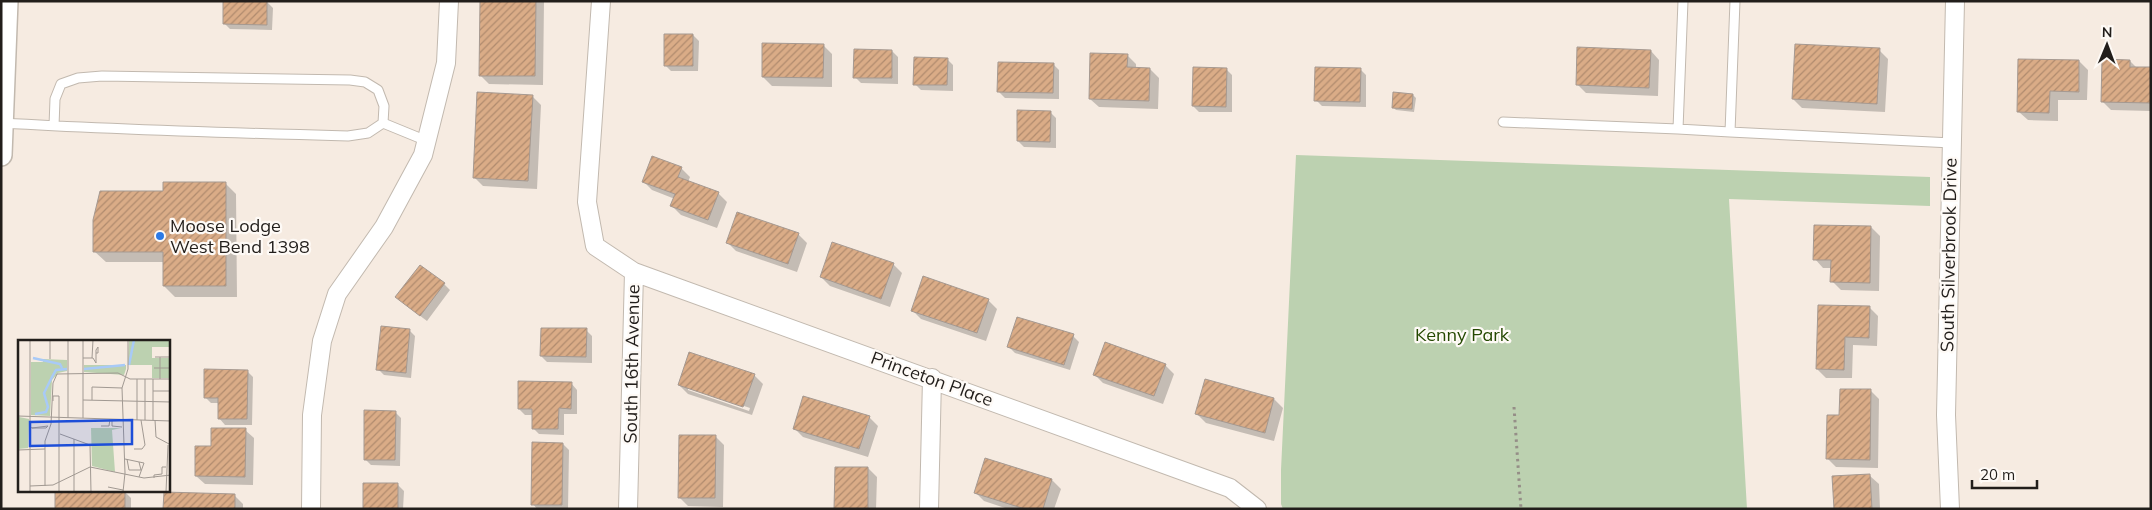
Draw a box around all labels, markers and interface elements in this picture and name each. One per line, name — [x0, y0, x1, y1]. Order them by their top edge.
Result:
north arrow — [2082, 20, 2132, 70]
text: N — [2102, 23, 2113, 41]
street label: South Silverbrook Drive — [1935, 158, 1962, 352]
place label: Moose Lodge West Bend 1398 — [170, 214, 310, 258]
marker: Moose Lodge West Bend 1398 — [154, 230, 166, 242]
street label: South 16th Avenue — [619, 284, 644, 444]
park label: Kenny Park — [1415, 323, 1510, 346]
inset map — [18, 340, 170, 492]
street label: Princeton Place — [868, 346, 996, 411]
scale bar — [1972, 458, 2037, 490]
text: 20 m — [1980, 465, 2015, 484]

